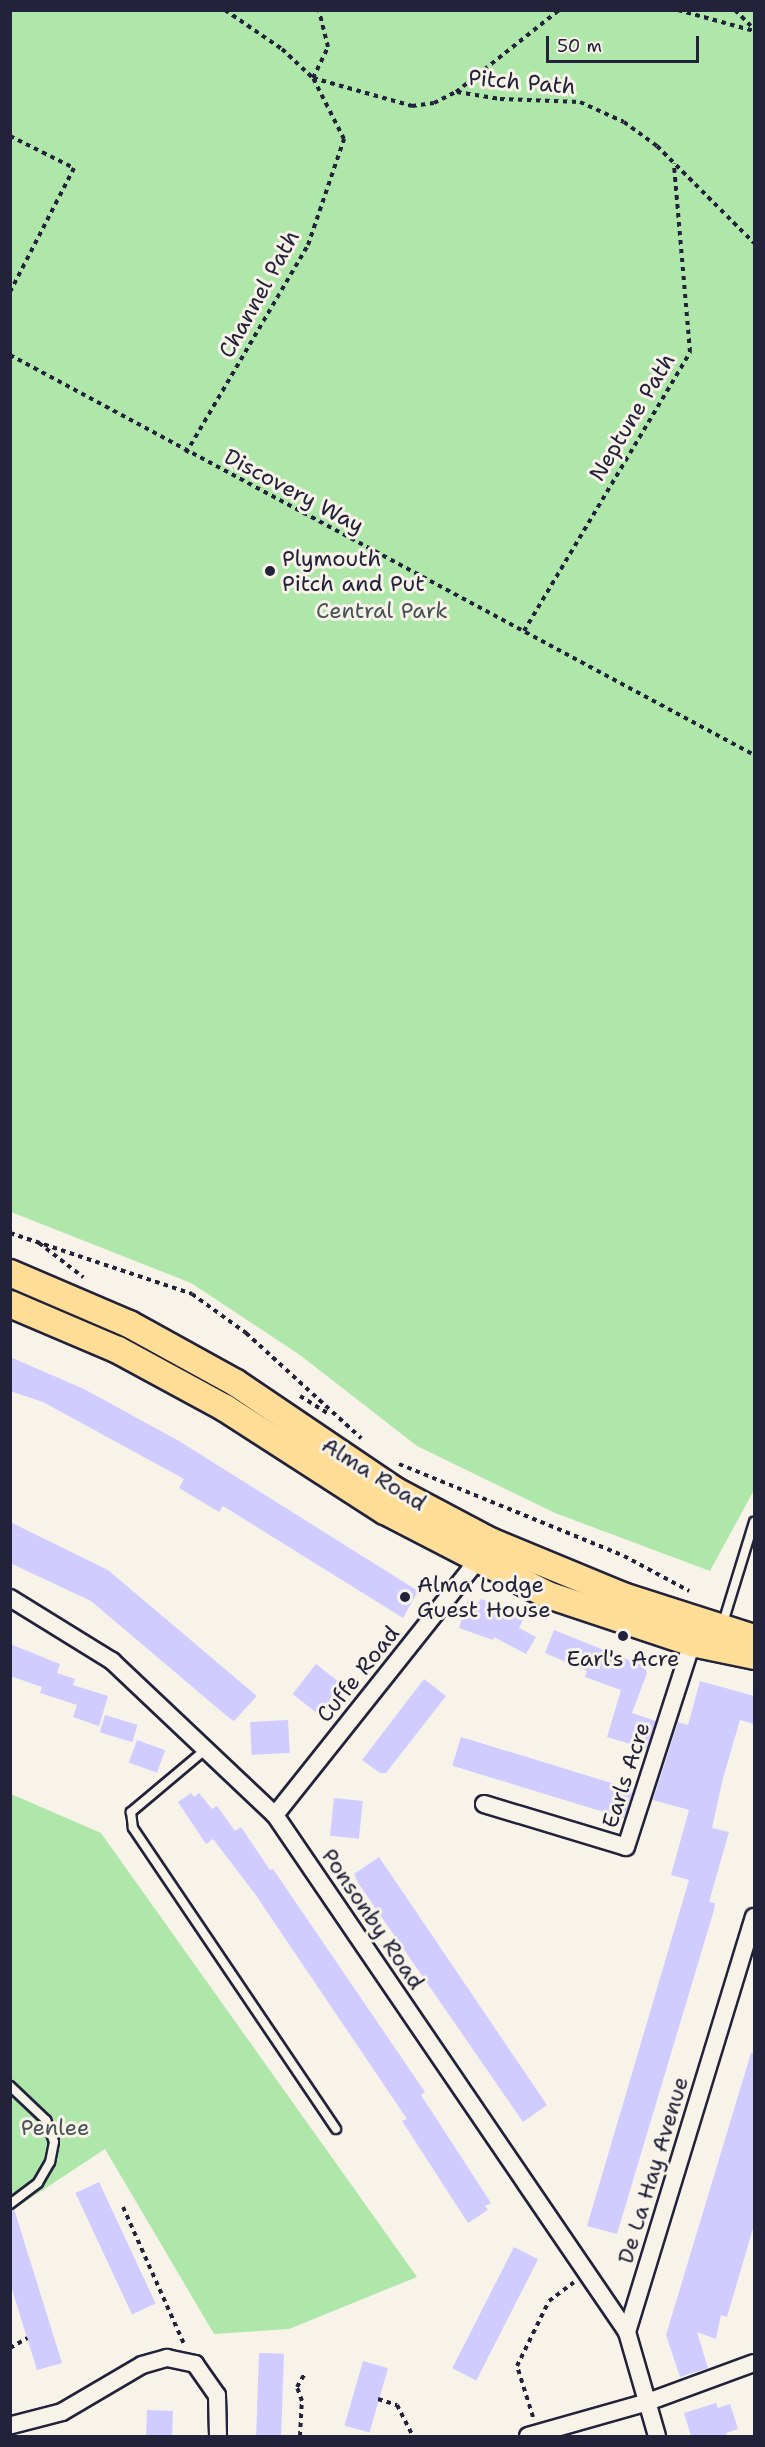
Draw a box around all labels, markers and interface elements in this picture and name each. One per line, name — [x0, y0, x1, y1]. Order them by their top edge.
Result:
scale bar — [549, 24, 702, 62]
text: 50 m — [557, 34, 602, 58]
street label: Pitch Path — [467, 64, 577, 100]
street label: Channel Path — [213, 226, 305, 362]
street label: Neptune Path — [584, 348, 680, 486]
street label: Discovery Way — [220, 443, 368, 539]
place label: Plymouth Pitch and Put — [282, 545, 425, 596]
marker: Plymouth Pitch and Put — [263, 564, 277, 578]
park label: Central Park — [316, 598, 448, 624]
street label: Alma Road — [317, 1432, 431, 1516]
place label: Alma Lodge Guest House — [417, 1571, 551, 1622]
marker: Alma Lodge Guest House — [398, 1590, 412, 1604]
street label: Cuffe Road — [311, 1620, 405, 1728]
marker: Earl's Acre — [616, 1629, 630, 1643]
place label: Earl's Acre — [567, 1646, 679, 1672]
street label: Earls Acre — [596, 1719, 656, 1831]
street label: Ponsonby Road — [316, 1844, 430, 1994]
street label: De La Hay Avenue — [612, 2073, 694, 2267]
park label: Penlee — [21, 2115, 89, 2141]

